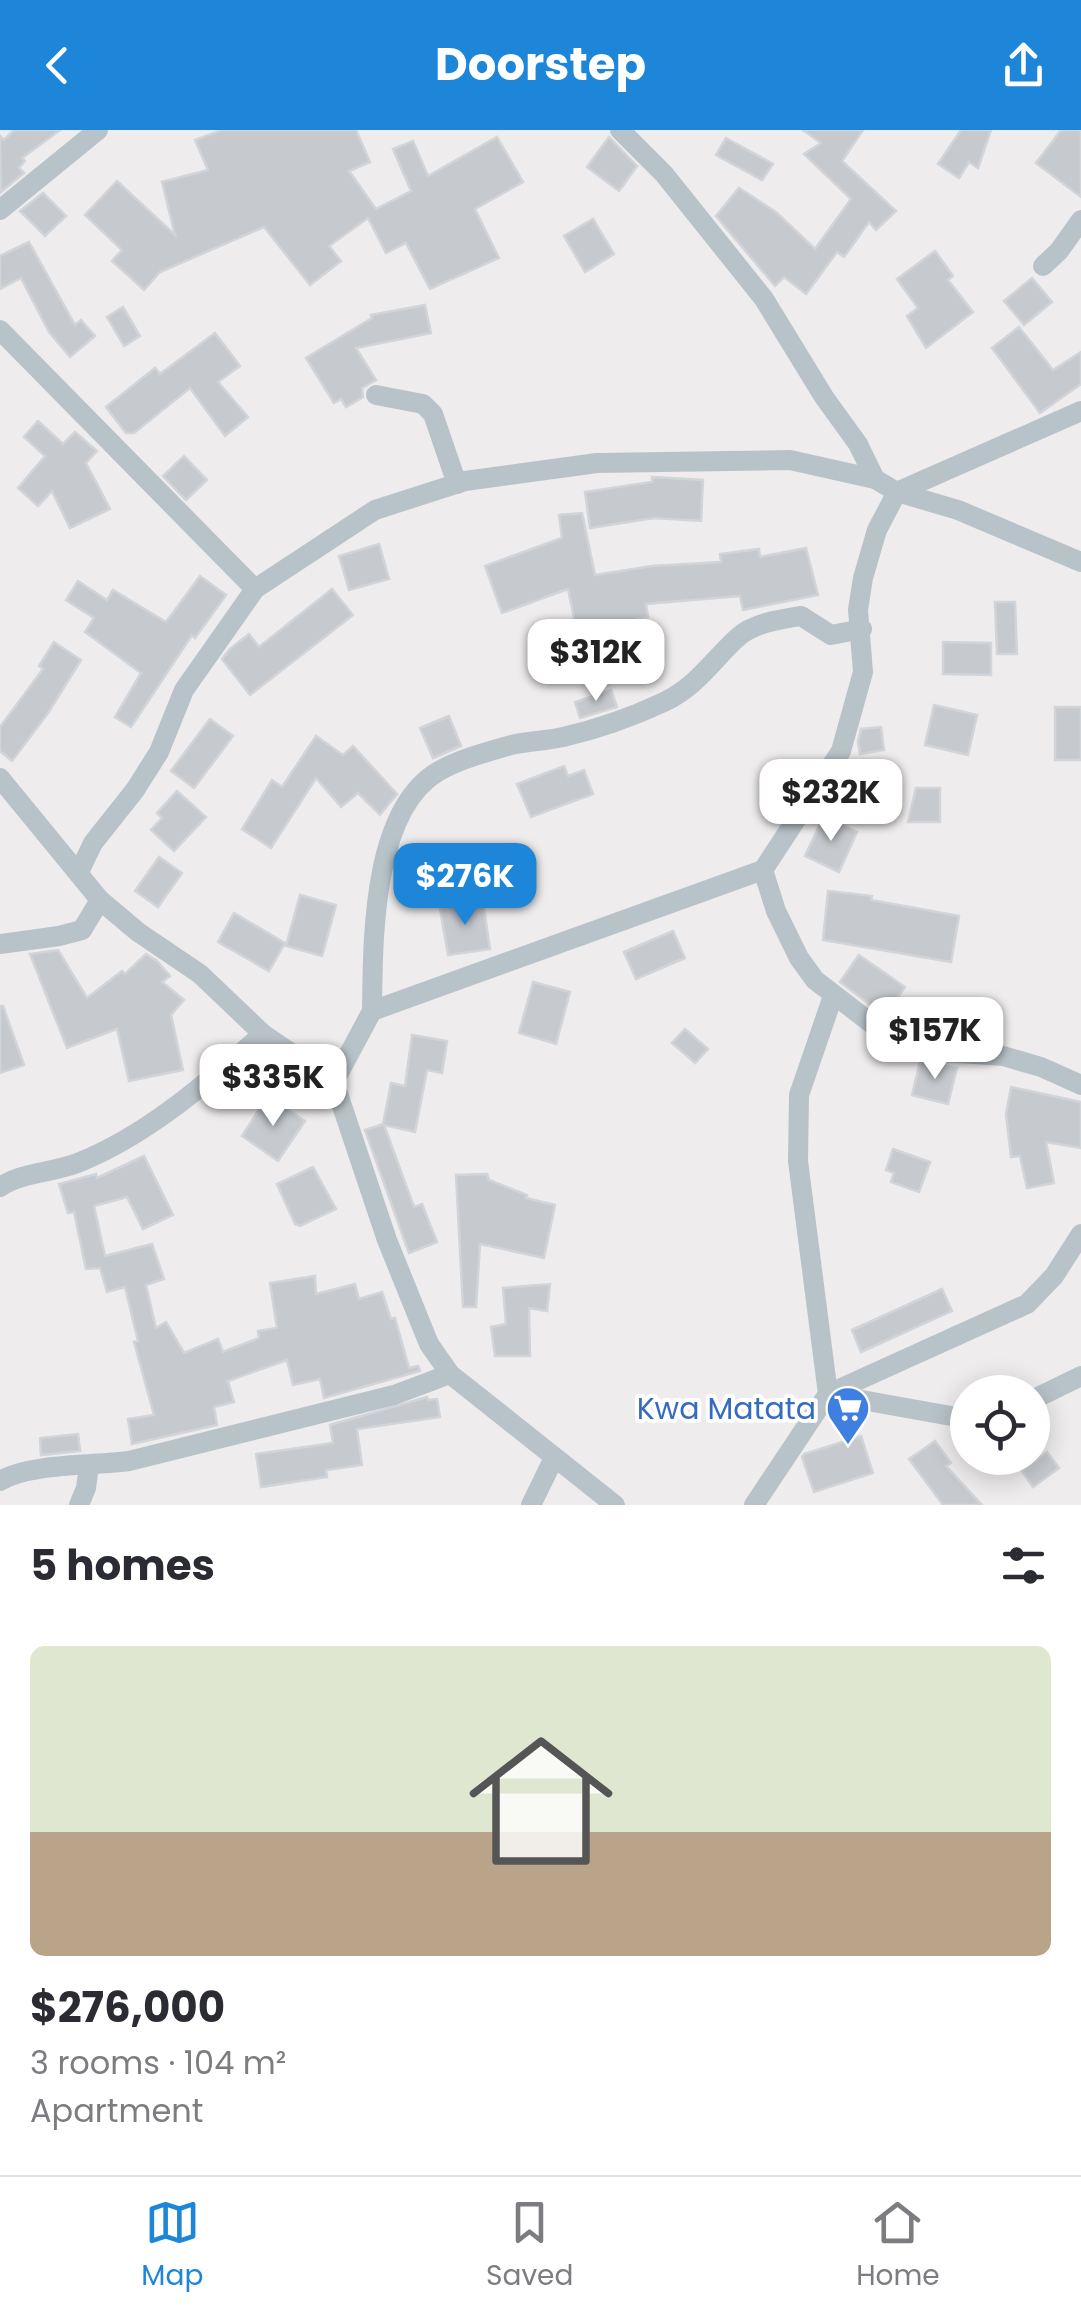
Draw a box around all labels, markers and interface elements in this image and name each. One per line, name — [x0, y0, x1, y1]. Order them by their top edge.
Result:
text: Doorstep — [435, 33, 646, 96]
icon: back — [30, 38, 85, 93]
icon: share — [996, 38, 1051, 93]
pin: $312K — [526, 619, 666, 704]
text: $312K — [549, 629, 643, 674]
pin: $232K — [761, 759, 901, 844]
text: $232K — [781, 769, 881, 814]
pin: $276K — [395, 843, 535, 928]
text: $276K — [415, 853, 515, 898]
pin: $157K — [865, 997, 1005, 1082]
text: $157K — [888, 1007, 982, 1052]
pin: $335K — [203, 1044, 343, 1129]
text: $335K — [222, 1054, 324, 1099]
map controls — [950, 1375, 1050, 1475]
button: locate — [950, 1375, 1050, 1475]
supermarket icon: Kwa Matata — [825, 1385, 871, 1446]
place label: Kwa Matata — [637, 1387, 816, 1430]
text: 5 homes — [30, 1536, 215, 1595]
icon: filters — [996, 1538, 1051, 1593]
icon: home — [451, 1711, 631, 1891]
text: $276,000 — [30, 1978, 225, 2037]
text: 3 rooms · 104 m² — [30, 2040, 286, 2085]
text: Apartment — [30, 2088, 203, 2133]
tab: Map — [141, 2195, 203, 2297]
tab: Saved — [486, 2195, 573, 2297]
tab: Home — [856, 2195, 940, 2297]

